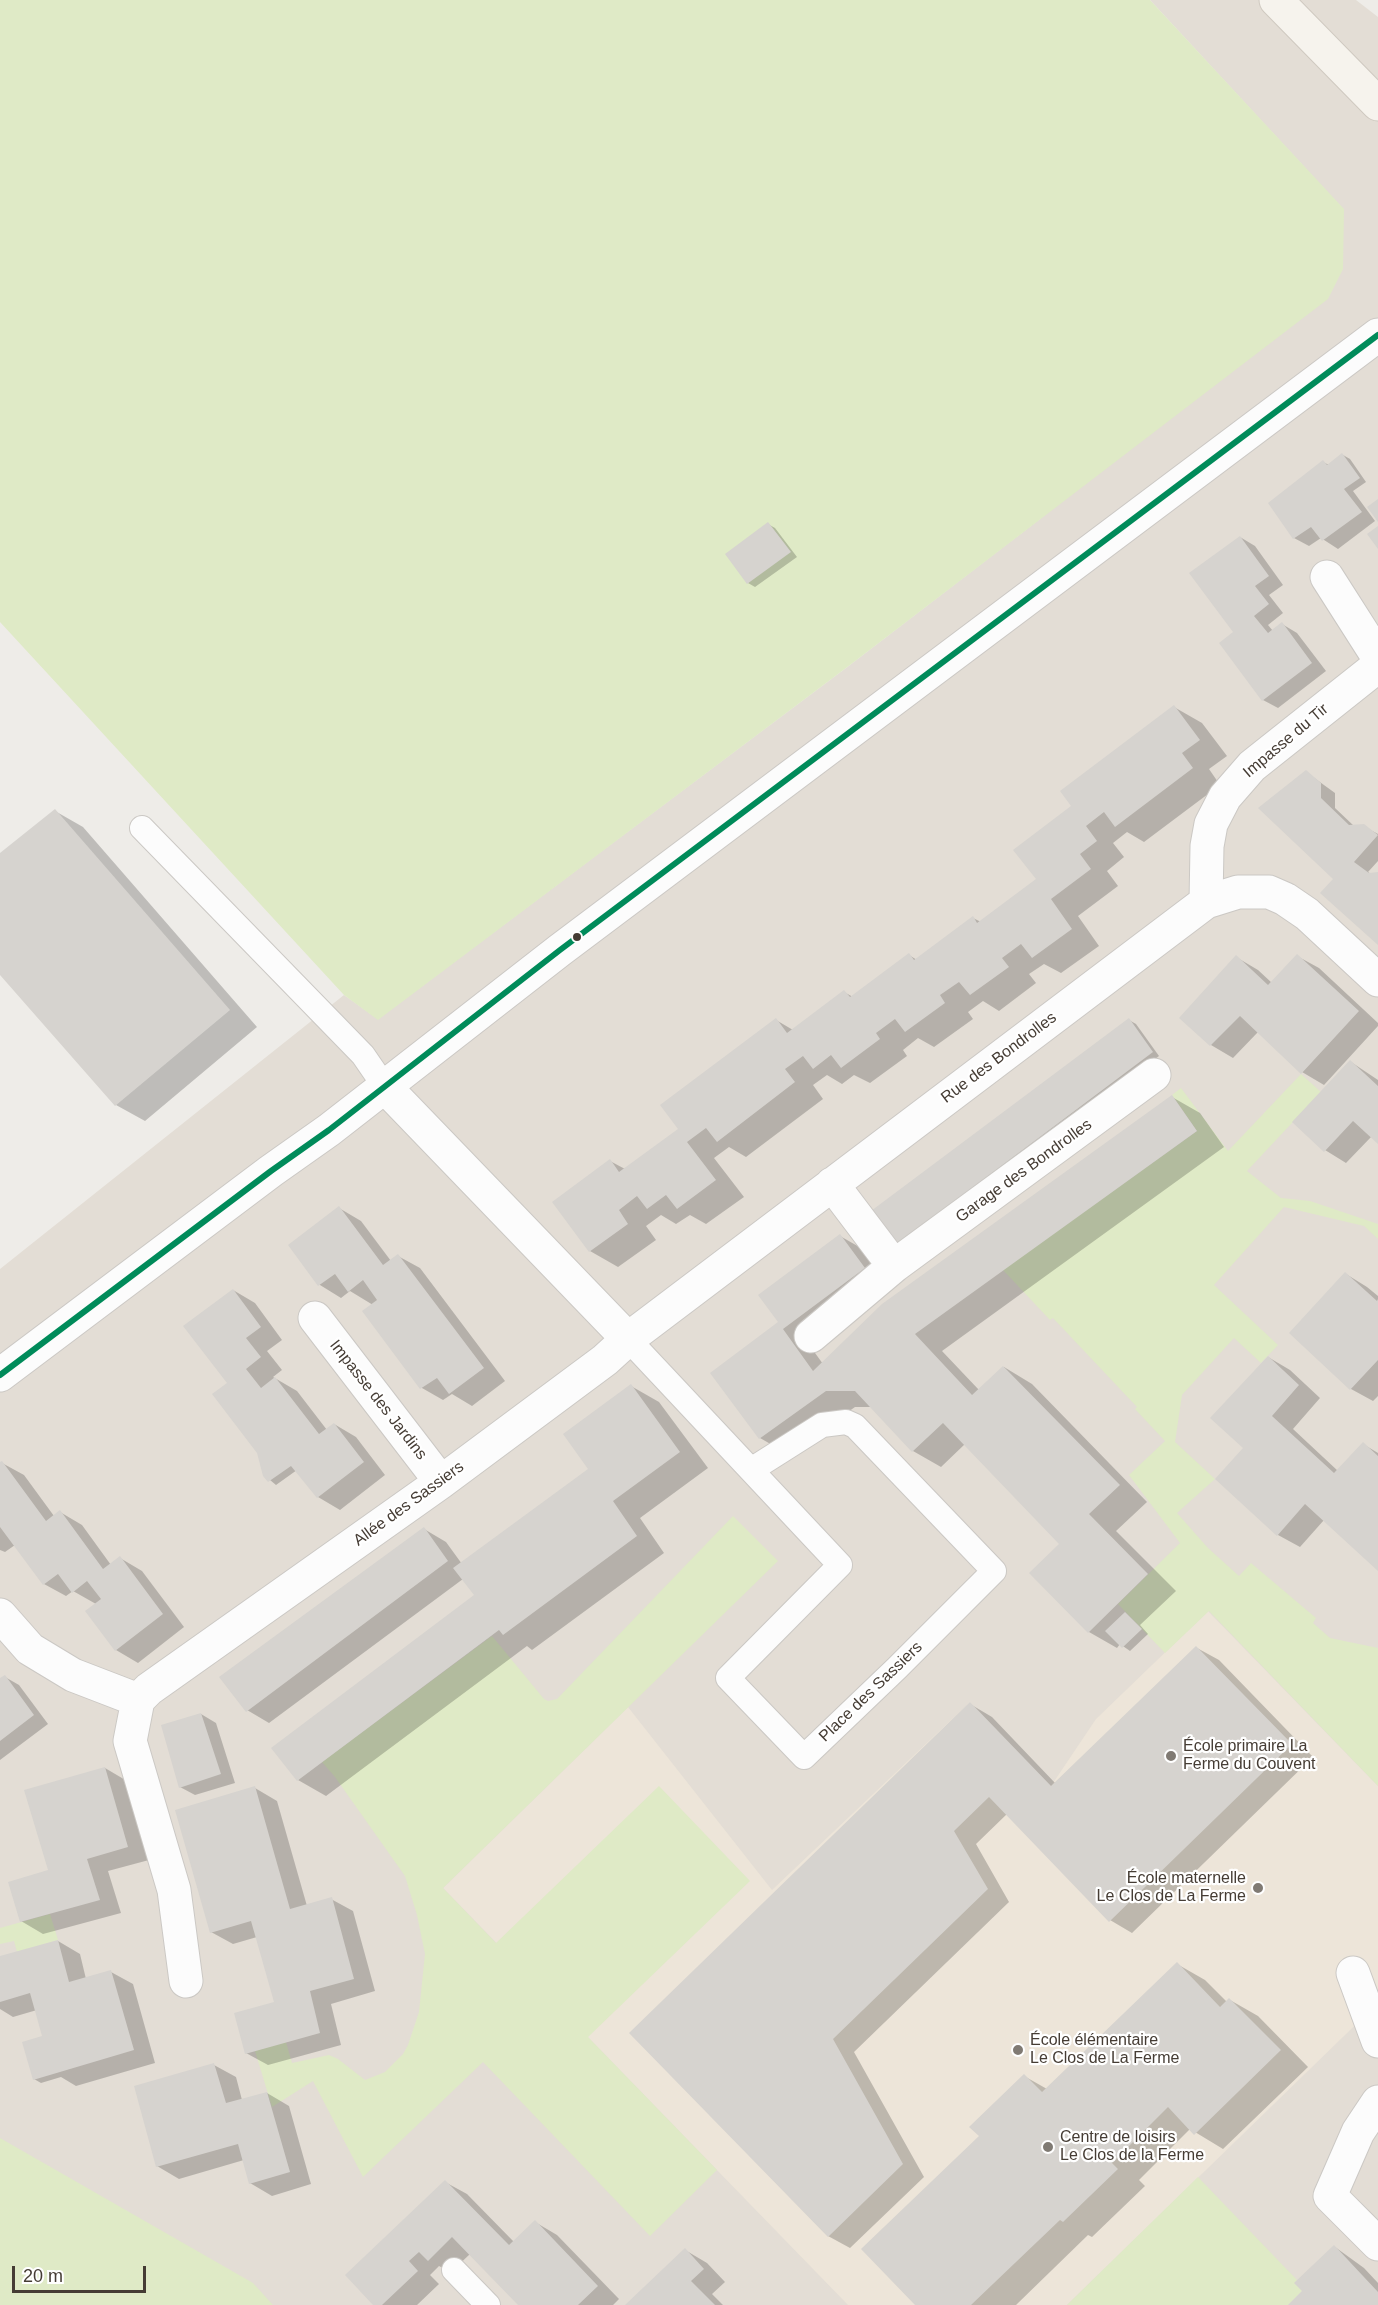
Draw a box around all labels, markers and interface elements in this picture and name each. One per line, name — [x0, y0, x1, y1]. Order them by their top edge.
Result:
street label: Impasse du Tir — [1240, 700, 1332, 782]
unlabelled marker — [571, 931, 583, 943]
street label: Rue des Bondrolles — [937, 1008, 1061, 1108]
street label: Garage des Bondrolles — [952, 1115, 1096, 1227]
street label: Impasse des Jardins — [325, 1336, 431, 1464]
street label: Allée des Sassiers — [350, 1458, 468, 1550]
street label: Place des Sassiers — [815, 1638, 927, 1746]
place label: École primaire La Ferme du Couvent — [1183, 1737, 1316, 1775]
marker: École primaire La Ferme du Couvent — [1164, 1749, 1178, 1763]
place label: École maternelle Le Clos de La Ferme — [1097, 1869, 1246, 1907]
marker: École maternelle Le Clos de La Ferme — [1251, 1881, 1265, 1895]
place label: École élémentaire Le Clos de La Ferme — [1030, 2031, 1179, 2069]
marker: École élémentaire Le Clos de La Ferme — [1011, 2043, 1025, 2057]
place label: Centre de loisirs Le Clos de la Ferme — [1060, 2128, 1204, 2166]
marker: Centre de loisirs Le Clos de la Ferme — [1041, 2140, 1055, 2154]
scale bar — [15, 2254, 148, 2292]
text: 20 m — [23, 2266, 63, 2286]

